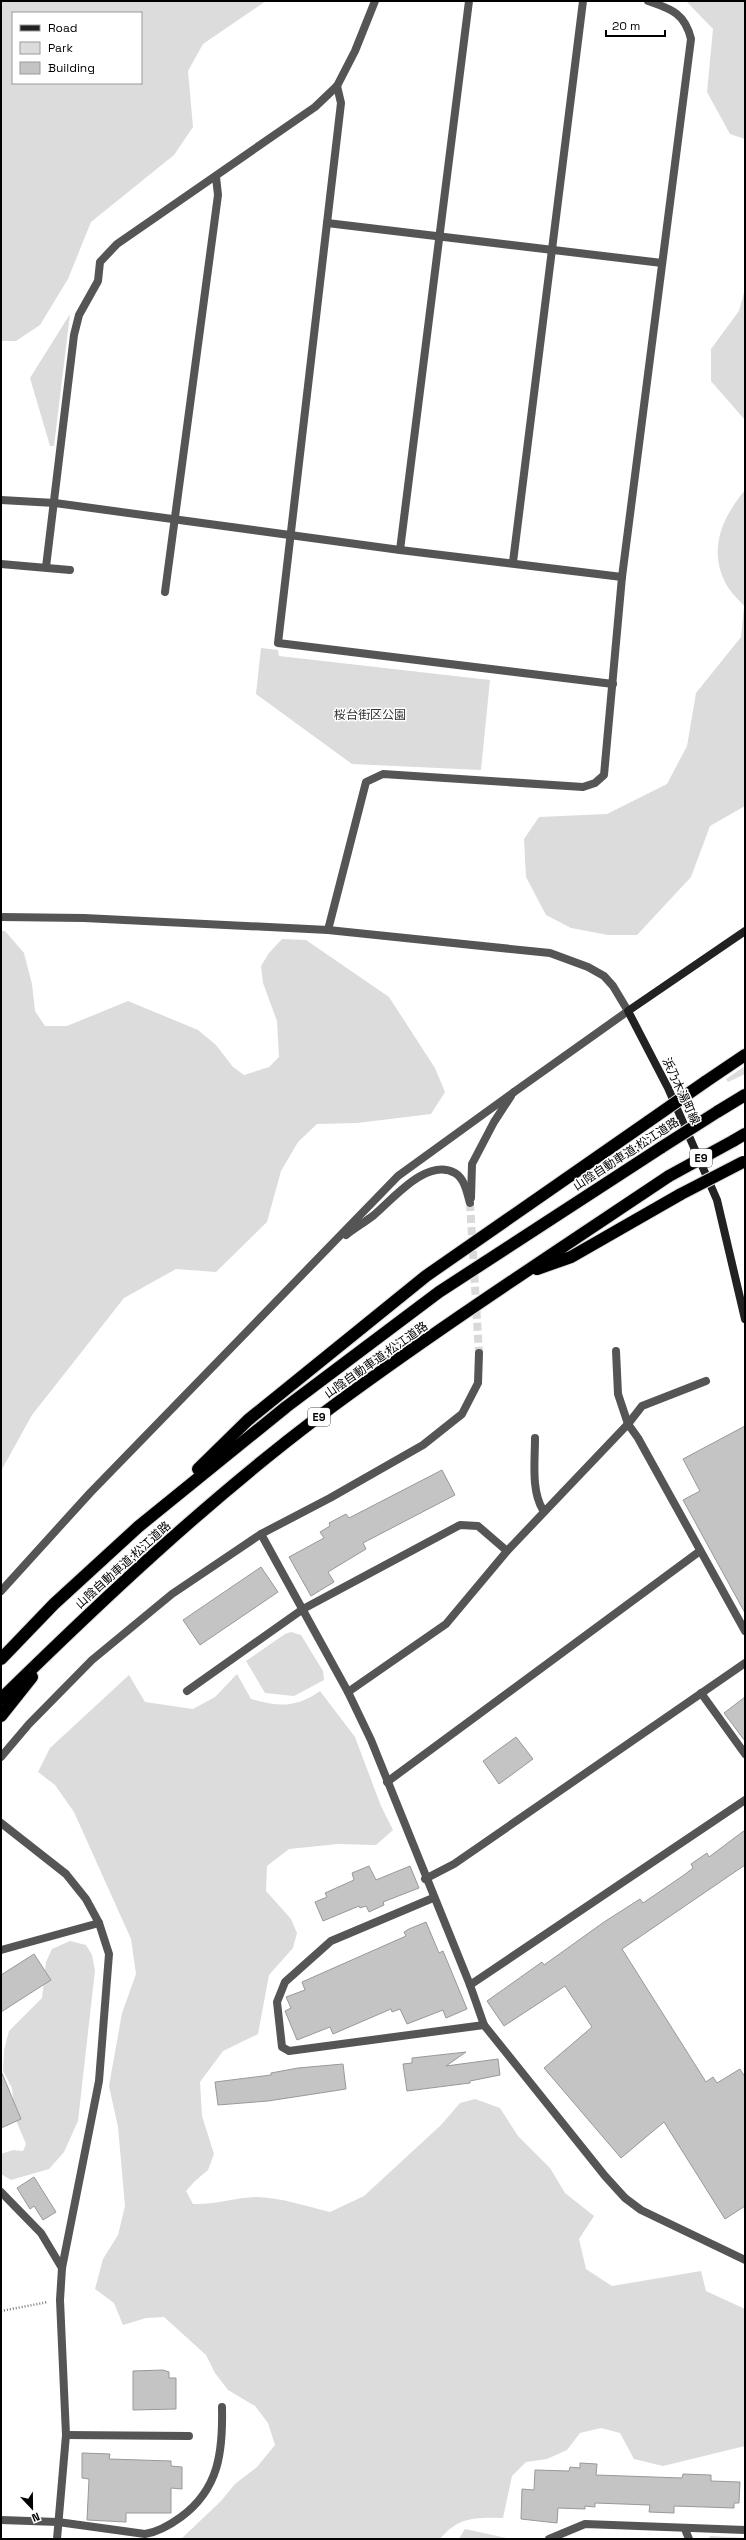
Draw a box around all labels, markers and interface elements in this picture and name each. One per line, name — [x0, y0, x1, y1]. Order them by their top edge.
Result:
legend — [12, 12, 142, 84]
scale bar — [606, 12, 665, 38]
text: 20 m — [612, 18, 640, 34]
text: Road — [48, 20, 77, 36]
text: Park — [48, 40, 73, 56]
text: Building — [48, 60, 95, 76]
park label: 桜台街区公園 — [334, 707, 406, 723]
street label: 浜乃木湯町線 — [659, 1055, 703, 1127]
street label: 山陰自動車道;松江道路 — [570, 1114, 682, 1194]
road number: E9 — [690, 1149, 712, 1167]
street label: 山陰自動車道;松江道路 — [321, 1318, 431, 1402]
road number: E9 — [308, 1408, 330, 1426]
street label: 山陰自動車道;松江道路 — [72, 1518, 174, 1612]
north arrow — [12, 2488, 52, 2528]
text: N — [30, 2509, 42, 2525]

